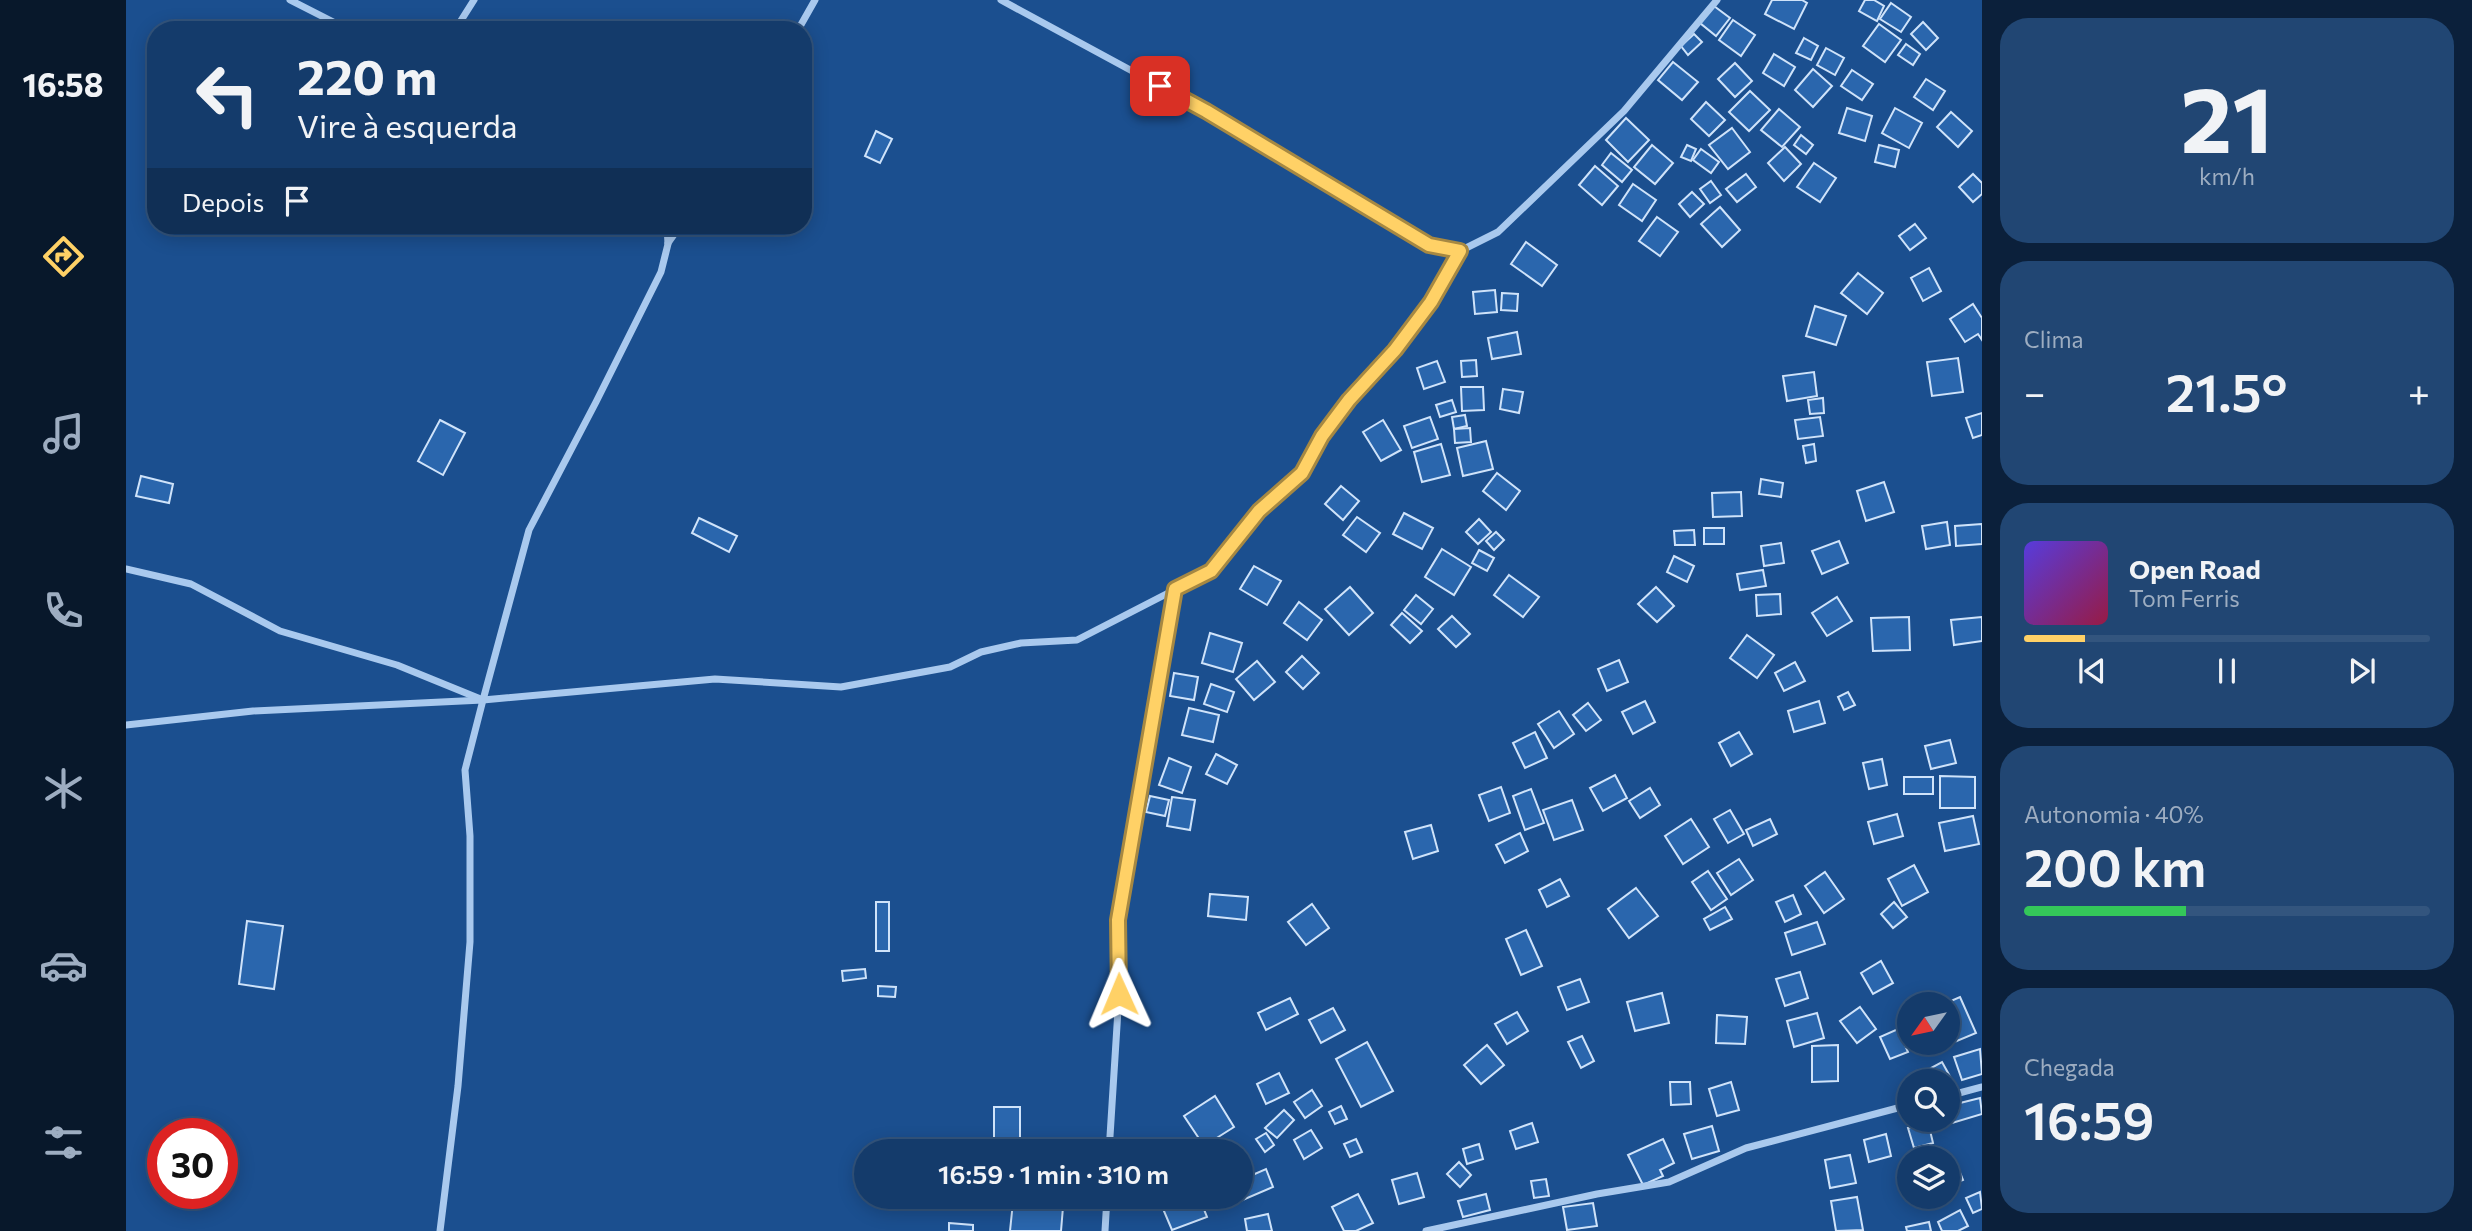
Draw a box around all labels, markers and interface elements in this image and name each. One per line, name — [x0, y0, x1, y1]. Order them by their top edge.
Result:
text: 220 m — [297, 45, 437, 105]
icon: left — [182, 49, 273, 140]
pin — [1130, 56, 1190, 116]
text: 21 — [2181, 60, 2273, 172]
text: 16:58 — [22, 64, 104, 104]
icon: arrive — [1141, 67, 1179, 105]
text: Vire à esquerda — [297, 105, 518, 145]
text: km/h — [2199, 162, 2255, 190]
icon: arrive — [278, 182, 316, 220]
text: Depois — [182, 186, 264, 217]
icon: directions — [39, 232, 88, 281]
text: Clima — [2024, 325, 2084, 353]
text: 21.5° — [2166, 359, 2287, 423]
text: − — [2024, 368, 2046, 415]
text: + — [2408, 368, 2430, 415]
icon: music — [39, 409, 88, 458]
text: Open Road — [2129, 553, 2261, 584]
text: Tom Ferris — [2129, 584, 2240, 612]
icon: phone — [39, 586, 88, 635]
icon: previous — [2073, 652, 2111, 690]
icon: pause — [2208, 652, 2246, 690]
icon: next — [2343, 652, 2381, 690]
icon: climate — [39, 764, 88, 813]
text: Autonomia · 40% — [2024, 800, 2204, 828]
text: 200 km — [2024, 834, 2206, 898]
icon: car — [39, 941, 88, 990]
position arrow — [1082, 957, 1156, 1031]
north arrow — [1897, 992, 1960, 1055]
map controls — [1897, 992, 1960, 1209]
text: Chegada — [2024, 1053, 2115, 1081]
button: search — [1897, 1069, 1960, 1132]
text: 16:59 — [2024, 1087, 2154, 1151]
icon: filters — [39, 1118, 88, 1167]
speed limit sign: 30 — [147, 1118, 238, 1209]
button: layers — [1897, 1146, 1960, 1209]
text: 16:59 · 1 min · 310 m — [938, 1158, 1169, 1189]

